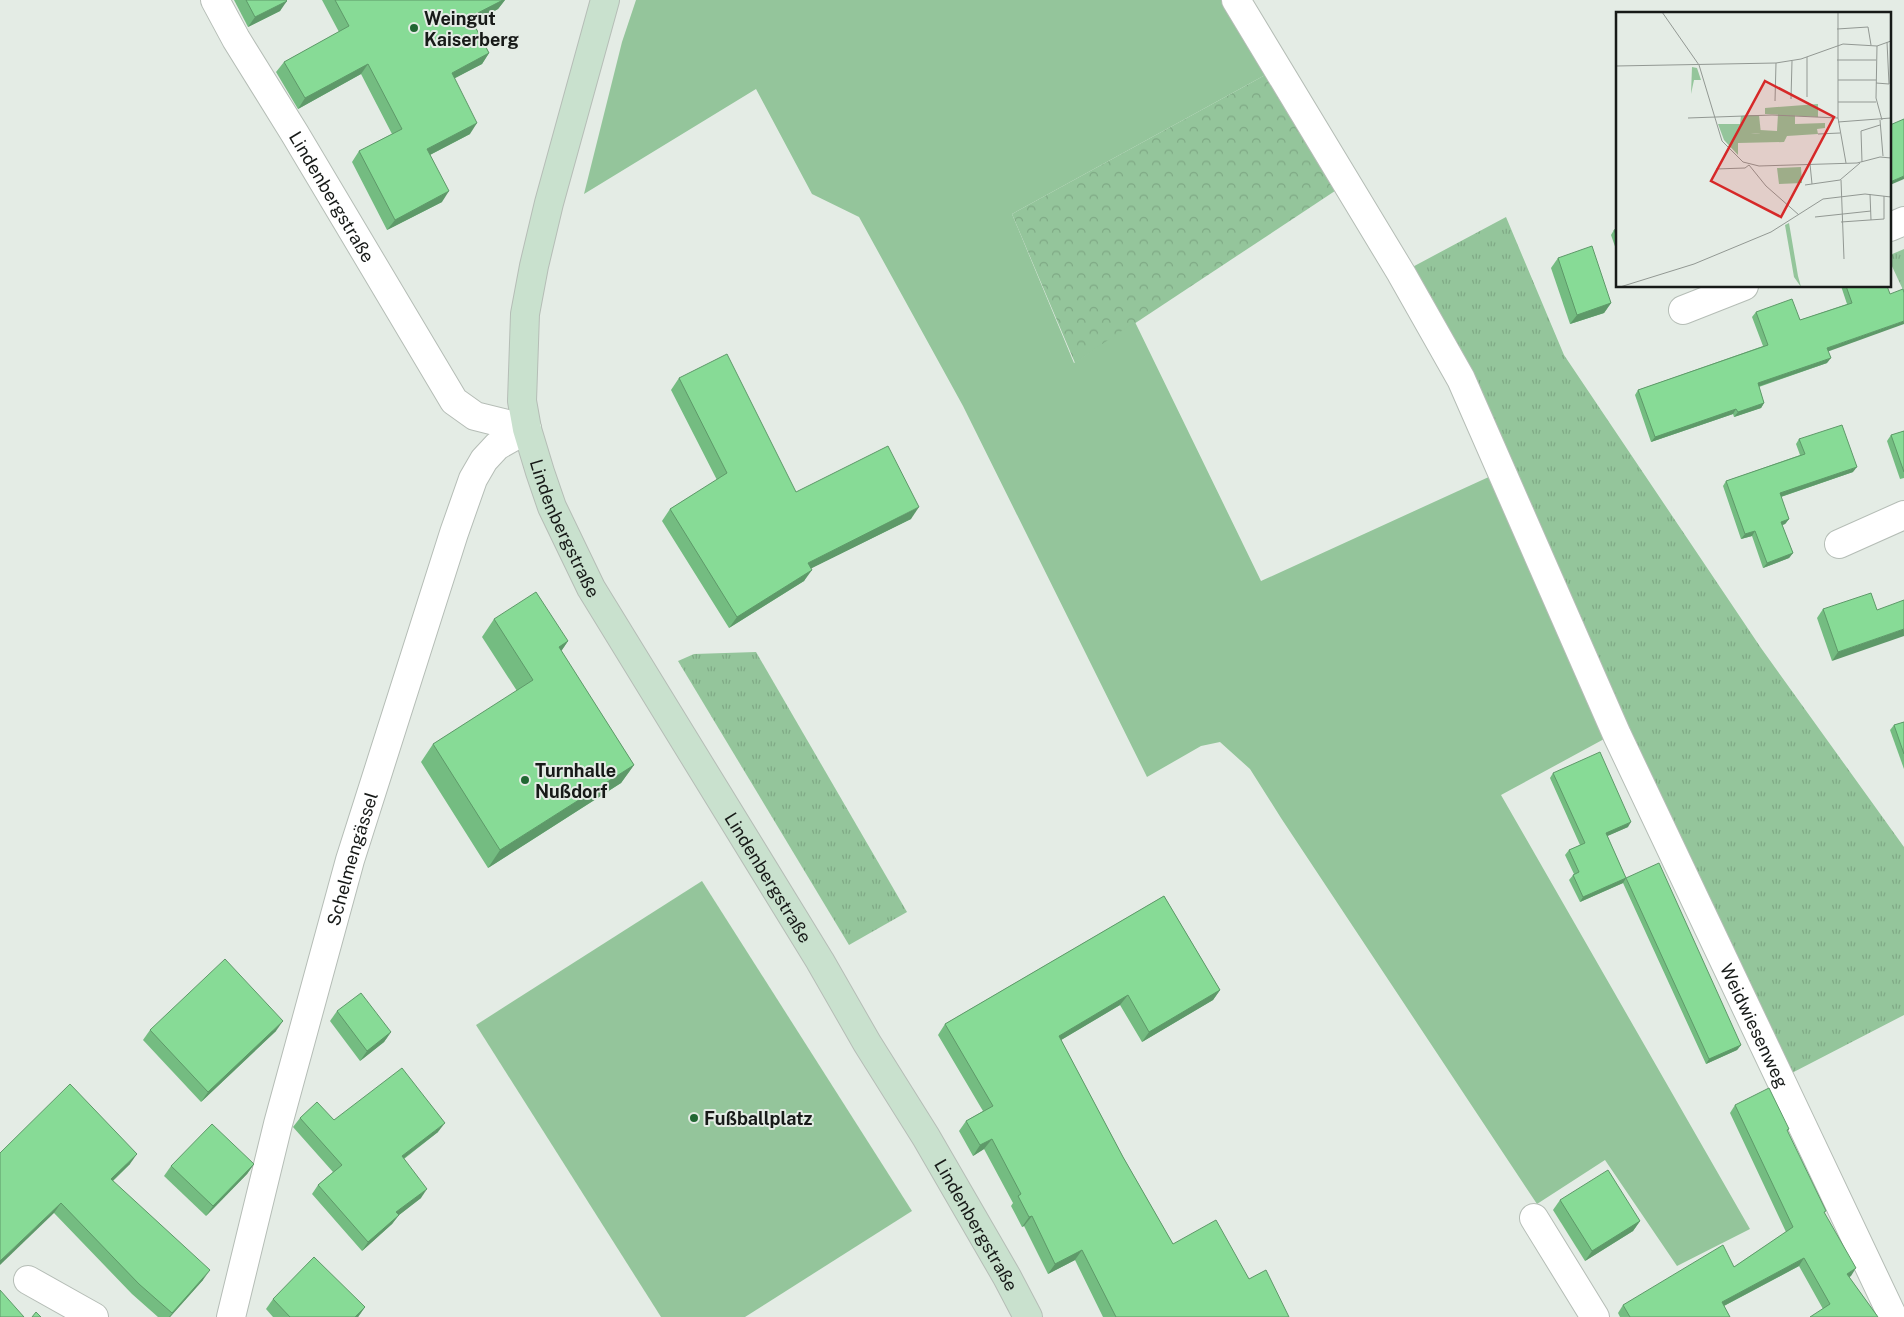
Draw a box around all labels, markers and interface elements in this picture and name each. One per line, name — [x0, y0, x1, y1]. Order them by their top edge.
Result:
place label: Weingut Kaiserberg — [424, 8, 519, 50]
inset map — [1616, 12, 1892, 288]
marker: Weingut Kaiserberg — [408, 22, 420, 34]
street label: Lindenbergstraße — [285, 127, 379, 266]
street label: Lindenbergstraße — [526, 457, 605, 601]
place label: Turnhalle Nußdorf — [535, 760, 616, 802]
marker: Turnhalle Nußdorf — [519, 774, 531, 786]
street label: Schelmengässel — [322, 789, 382, 928]
street label: Lindenbergstraße — [721, 808, 816, 946]
street label: Weidwiesenweg — [1716, 960, 1793, 1091]
place label: Fußballplatz — [704, 1108, 813, 1129]
marker: Fußballplatz — [688, 1112, 700, 1124]
street label: Lindenbergstraße — [930, 1155, 1023, 1294]

